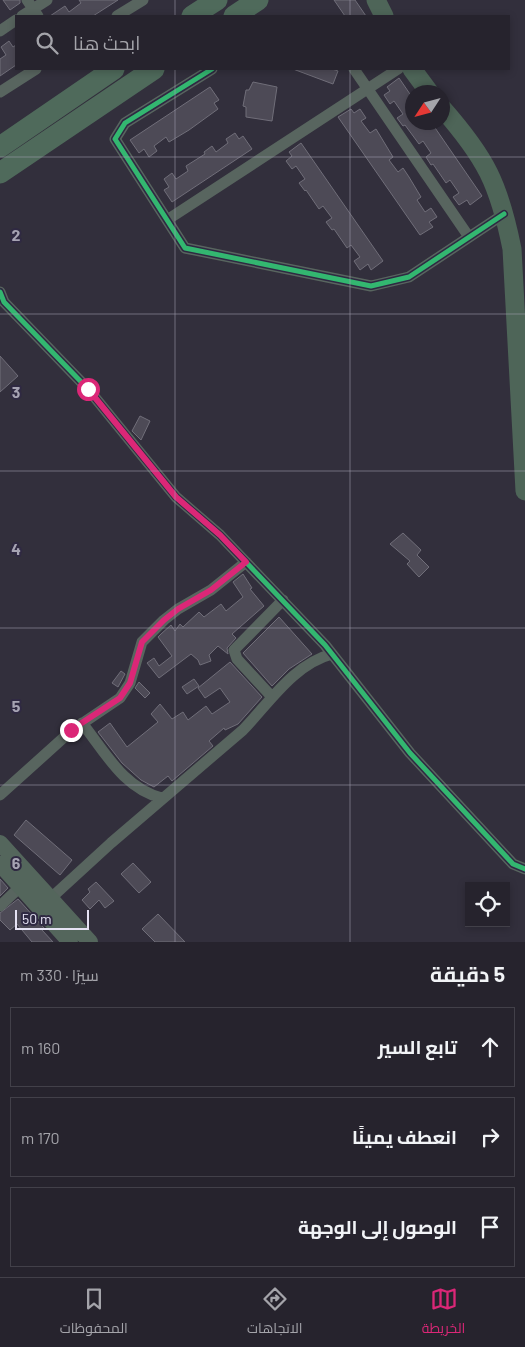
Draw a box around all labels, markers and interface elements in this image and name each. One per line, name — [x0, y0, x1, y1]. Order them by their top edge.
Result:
search box — [15, 15, 510, 70]
icon: search — [33, 29, 61, 57]
text: ابحث هنا — [73, 31, 140, 54]
north arrow — [405, 85, 450, 130]
text: 2 — [12, 225, 21, 244]
route start — [77, 378, 100, 401]
text: 3 — [12, 382, 20, 401]
text: 4 — [11, 539, 21, 558]
text: 5 — [12, 696, 21, 715]
route end — [60, 719, 83, 742]
text: 6 — [12, 853, 21, 872]
map controls — [465, 882, 510, 927]
button: locate — [465, 882, 510, 927]
scale bar — [15, 907, 89, 930]
text: 50 m — [22, 910, 51, 927]
text: 5 دقيقة — [430, 961, 505, 986]
text: سيرًا · 330 m — [20, 965, 99, 984]
icon: ahead — [476, 1033, 504, 1061]
text: تابع السير — [378, 1035, 457, 1058]
text: 160 m — [21, 1038, 60, 1057]
icon: right — [476, 1123, 504, 1151]
text: انعطف يمينًا — [352, 1125, 457, 1148]
text: 170 m — [21, 1128, 60, 1147]
icon: arrive — [476, 1213, 504, 1241]
text: الوصول إلى الوجهة — [298, 1215, 457, 1238]
tab: المحفوظات — [60, 1285, 128, 1341]
tab: الاتجاهات — [247, 1285, 302, 1341]
tab: الخريطة — [422, 1285, 465, 1341]

